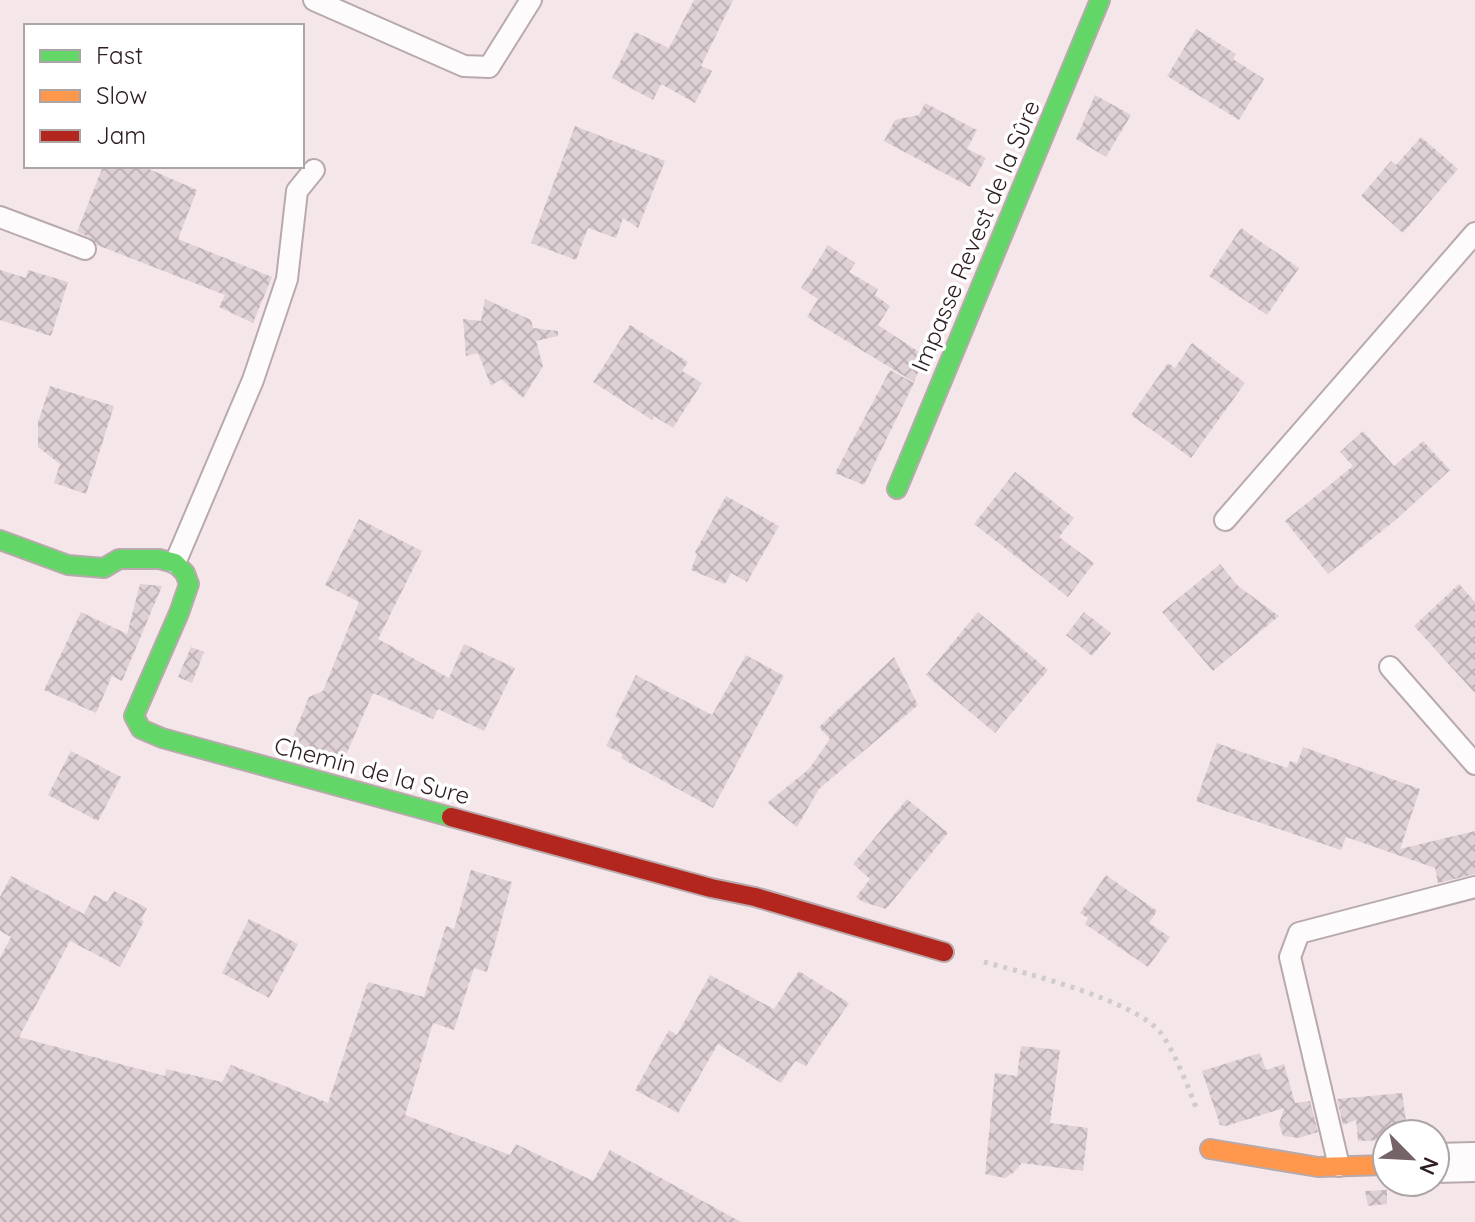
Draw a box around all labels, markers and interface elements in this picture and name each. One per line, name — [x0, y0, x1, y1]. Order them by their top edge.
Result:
legend — [24, 24, 304, 168]
text: Fast — [96, 40, 143, 70]
text: Slow — [96, 80, 147, 110]
street label: Impasse Revest de la Sûre — [904, 95, 1046, 376]
text: Jam — [96, 120, 146, 150]
street label: Chemin de la Sure — [271, 730, 473, 811]
north arrow — [1371, 1118, 1451, 1198]
text: N — [1413, 1153, 1445, 1179]

